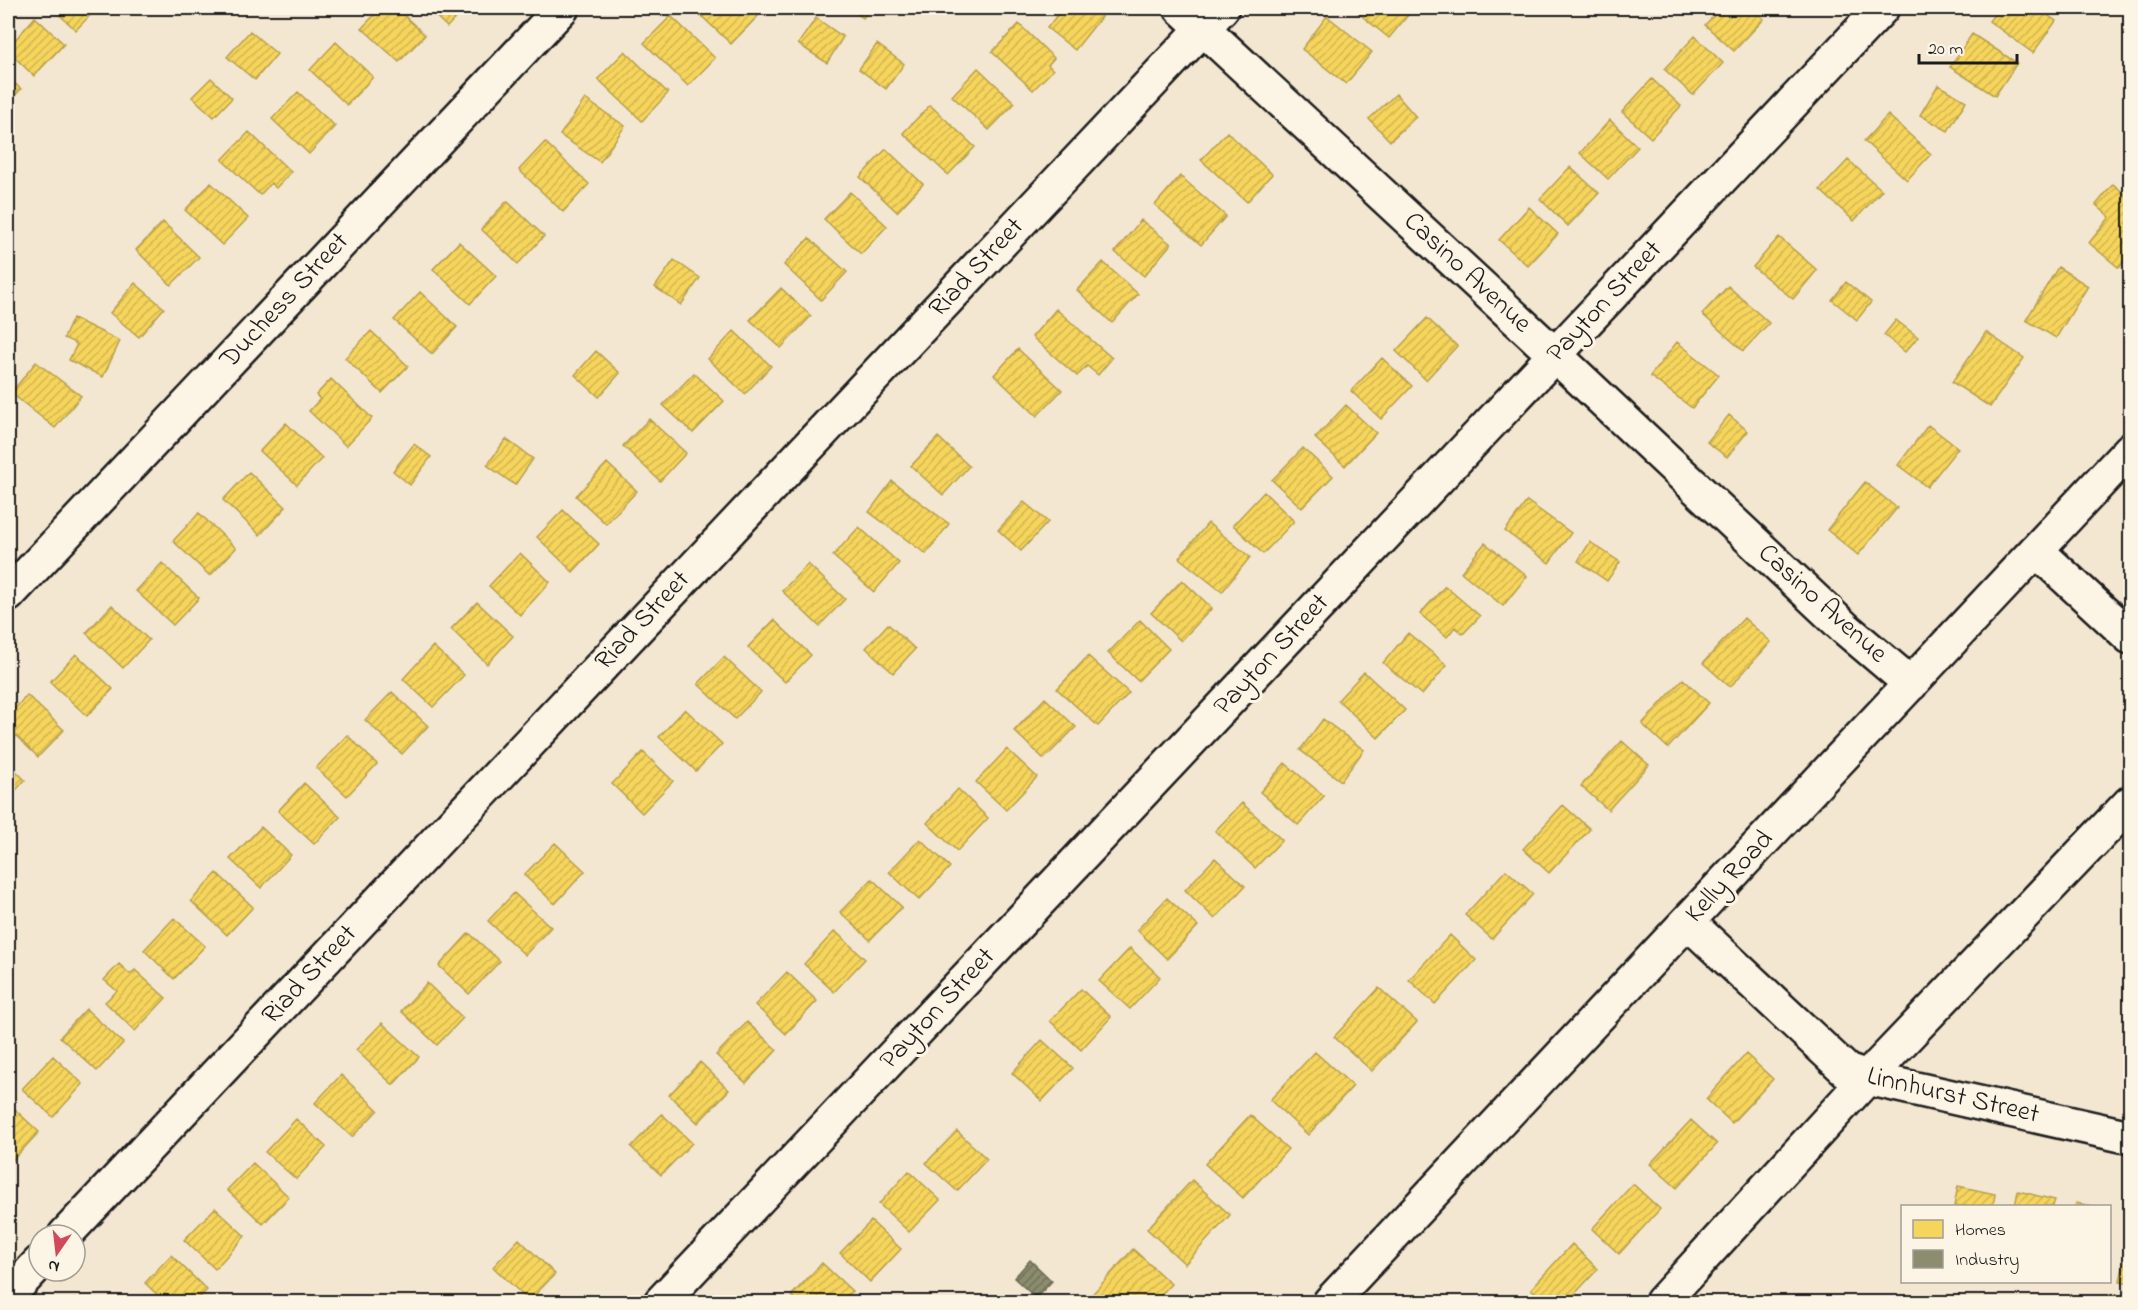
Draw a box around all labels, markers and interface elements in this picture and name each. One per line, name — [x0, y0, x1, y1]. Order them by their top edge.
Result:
scale bar — [1919, 27, 2016, 65]
text: 20 m — [1928, 37, 1963, 63]
street label: Casino Avenue — [1394, 203, 1541, 343]
street label: Riad Street — [920, 209, 1034, 327]
street label: Duchess Street — [211, 224, 359, 379]
street label: Payton Street — [1538, 232, 1672, 372]
street label: Casino Avenue — [1748, 535, 1896, 674]
street label: Riad Street — [586, 562, 700, 680]
street label: Payton Street — [1205, 585, 1339, 725]
street label: Kelly Road — [1677, 822, 1783, 932]
street label: Riad Street — [253, 916, 367, 1034]
street label: Payton Street — [871, 939, 1005, 1079]
street label: Linnhurst Street — [1863, 1057, 2043, 1135]
legend — [1901, 1205, 2111, 1283]
text: Homes — [1955, 1218, 2006, 1244]
north arrow — [27, 1223, 87, 1283]
text: Industry — [1955, 1248, 2019, 1274]
text: N — [46, 1253, 62, 1279]

